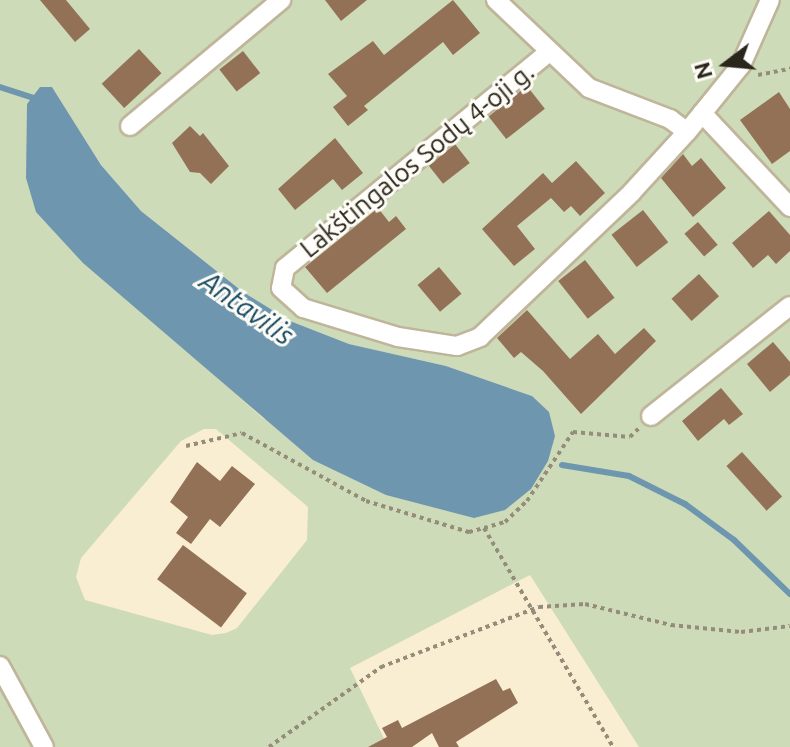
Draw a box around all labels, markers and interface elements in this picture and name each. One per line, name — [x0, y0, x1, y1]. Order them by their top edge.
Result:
north arrow — [686, 24, 766, 104]
street label: Lakštingalos Sodų 4-oji g. — [294, 56, 540, 264]
text: N — [688, 59, 717, 82]
water label: Antavilis — [194, 264, 300, 352]

